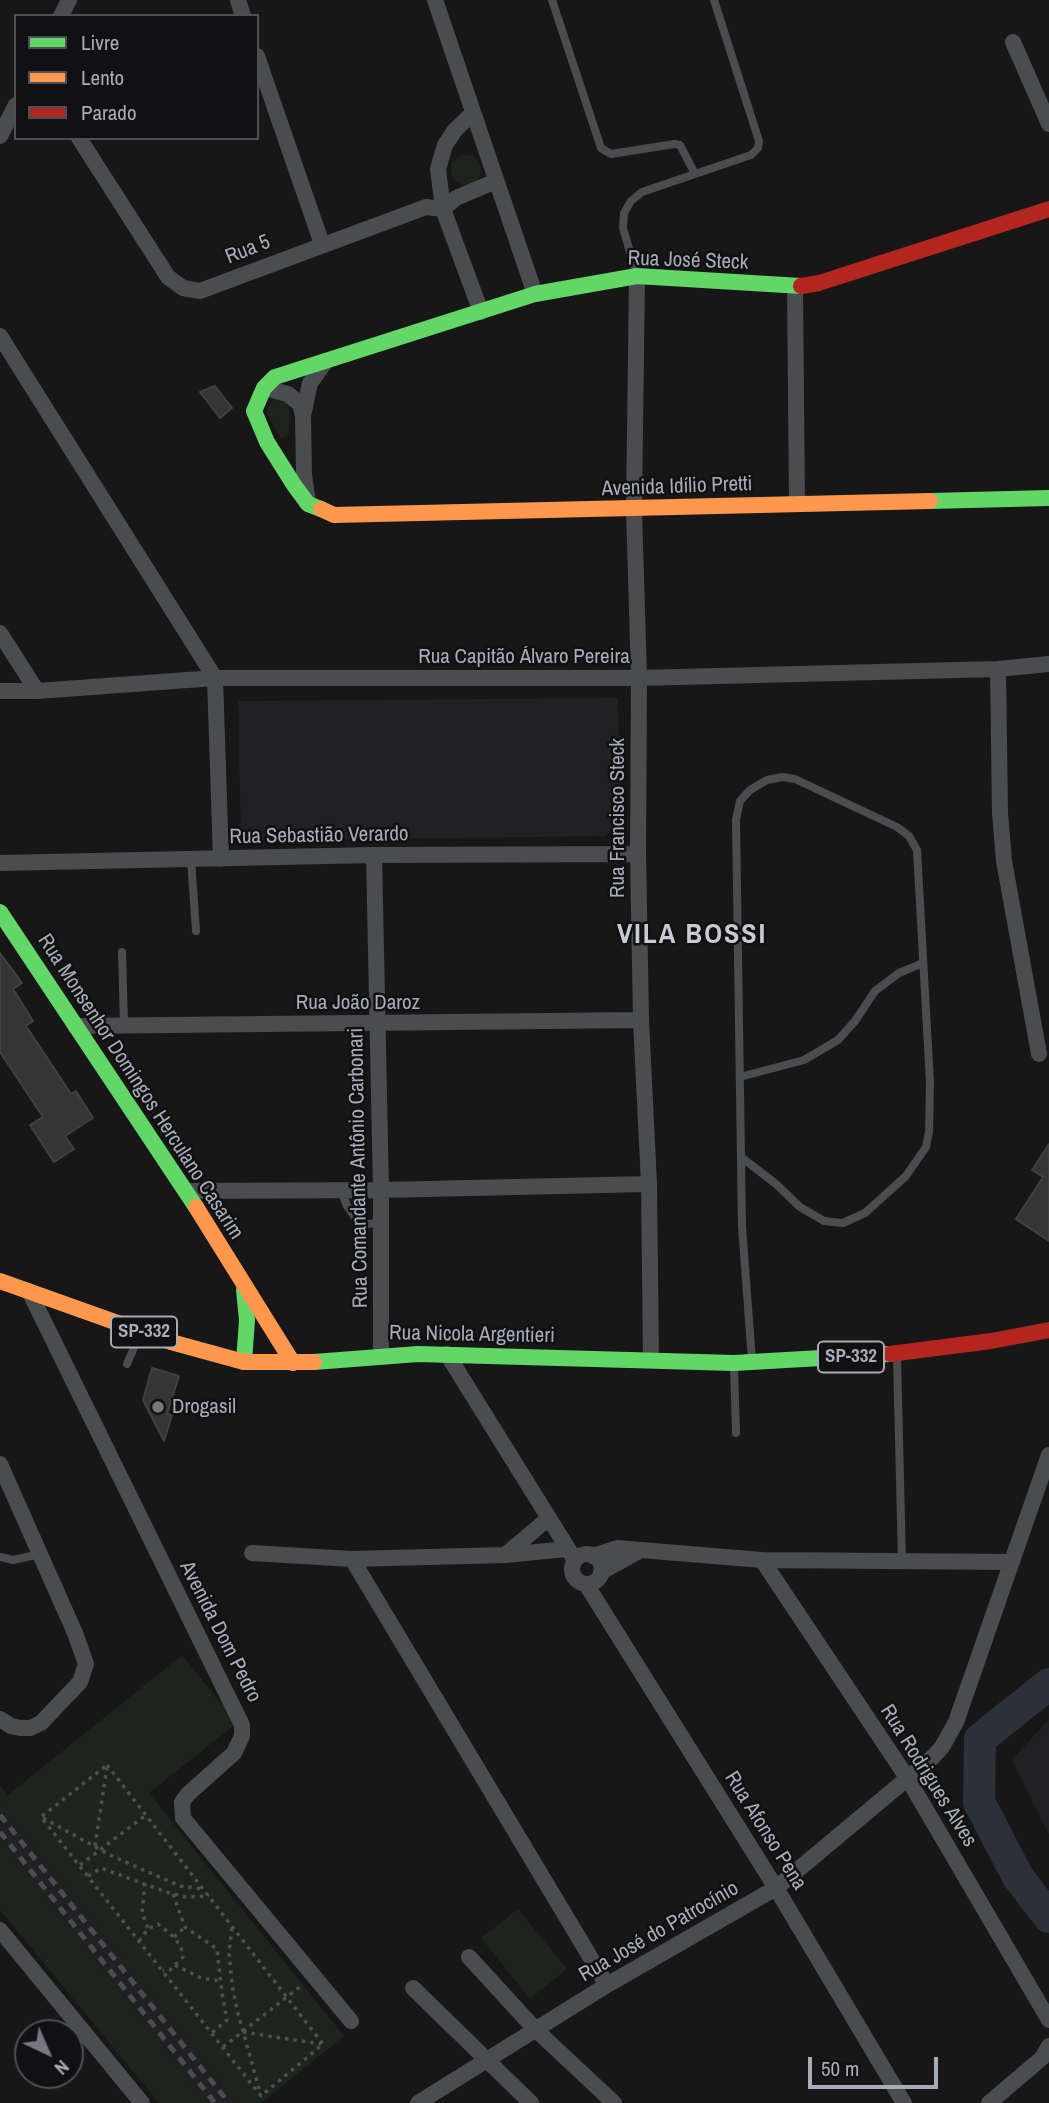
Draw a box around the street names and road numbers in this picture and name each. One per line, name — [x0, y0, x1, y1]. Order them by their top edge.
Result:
street label: Rua 5 — [222, 230, 274, 270]
street label: Rua José Steck — [627, 246, 749, 276]
street label: Avenida Idílio Pretti — [601, 472, 753, 502]
street label: Rua Capitão Álvaro Pereira — [418, 644, 630, 670]
street label: Rua Francisco Steck — [605, 738, 631, 898]
street label: Rua Sebastião Verardo — [229, 822, 409, 850]
street label: Rua Monsenhor Domingos Herculano Casarim — [32, 930, 248, 1244]
street label: Rua João Daroz — [296, 990, 420, 1016]
street label: Rua Comandante Antônio Carbonari — [344, 1028, 374, 1308]
road number: SP-332 — [111, 1316, 177, 1348]
street label: Rua Nicola Argentieri — [389, 1321, 555, 1349]
road number: SP-332 — [818, 1342, 884, 1372]
street label: Avenida Dom Pedro — [174, 1557, 266, 1707]
street label: Rua Rodrigues Alves — [874, 1700, 982, 1852]
street label: Rua Afonso Pena — [719, 1767, 811, 1895]
street label: Rua José do Patrocínio — [575, 1876, 743, 1988]

